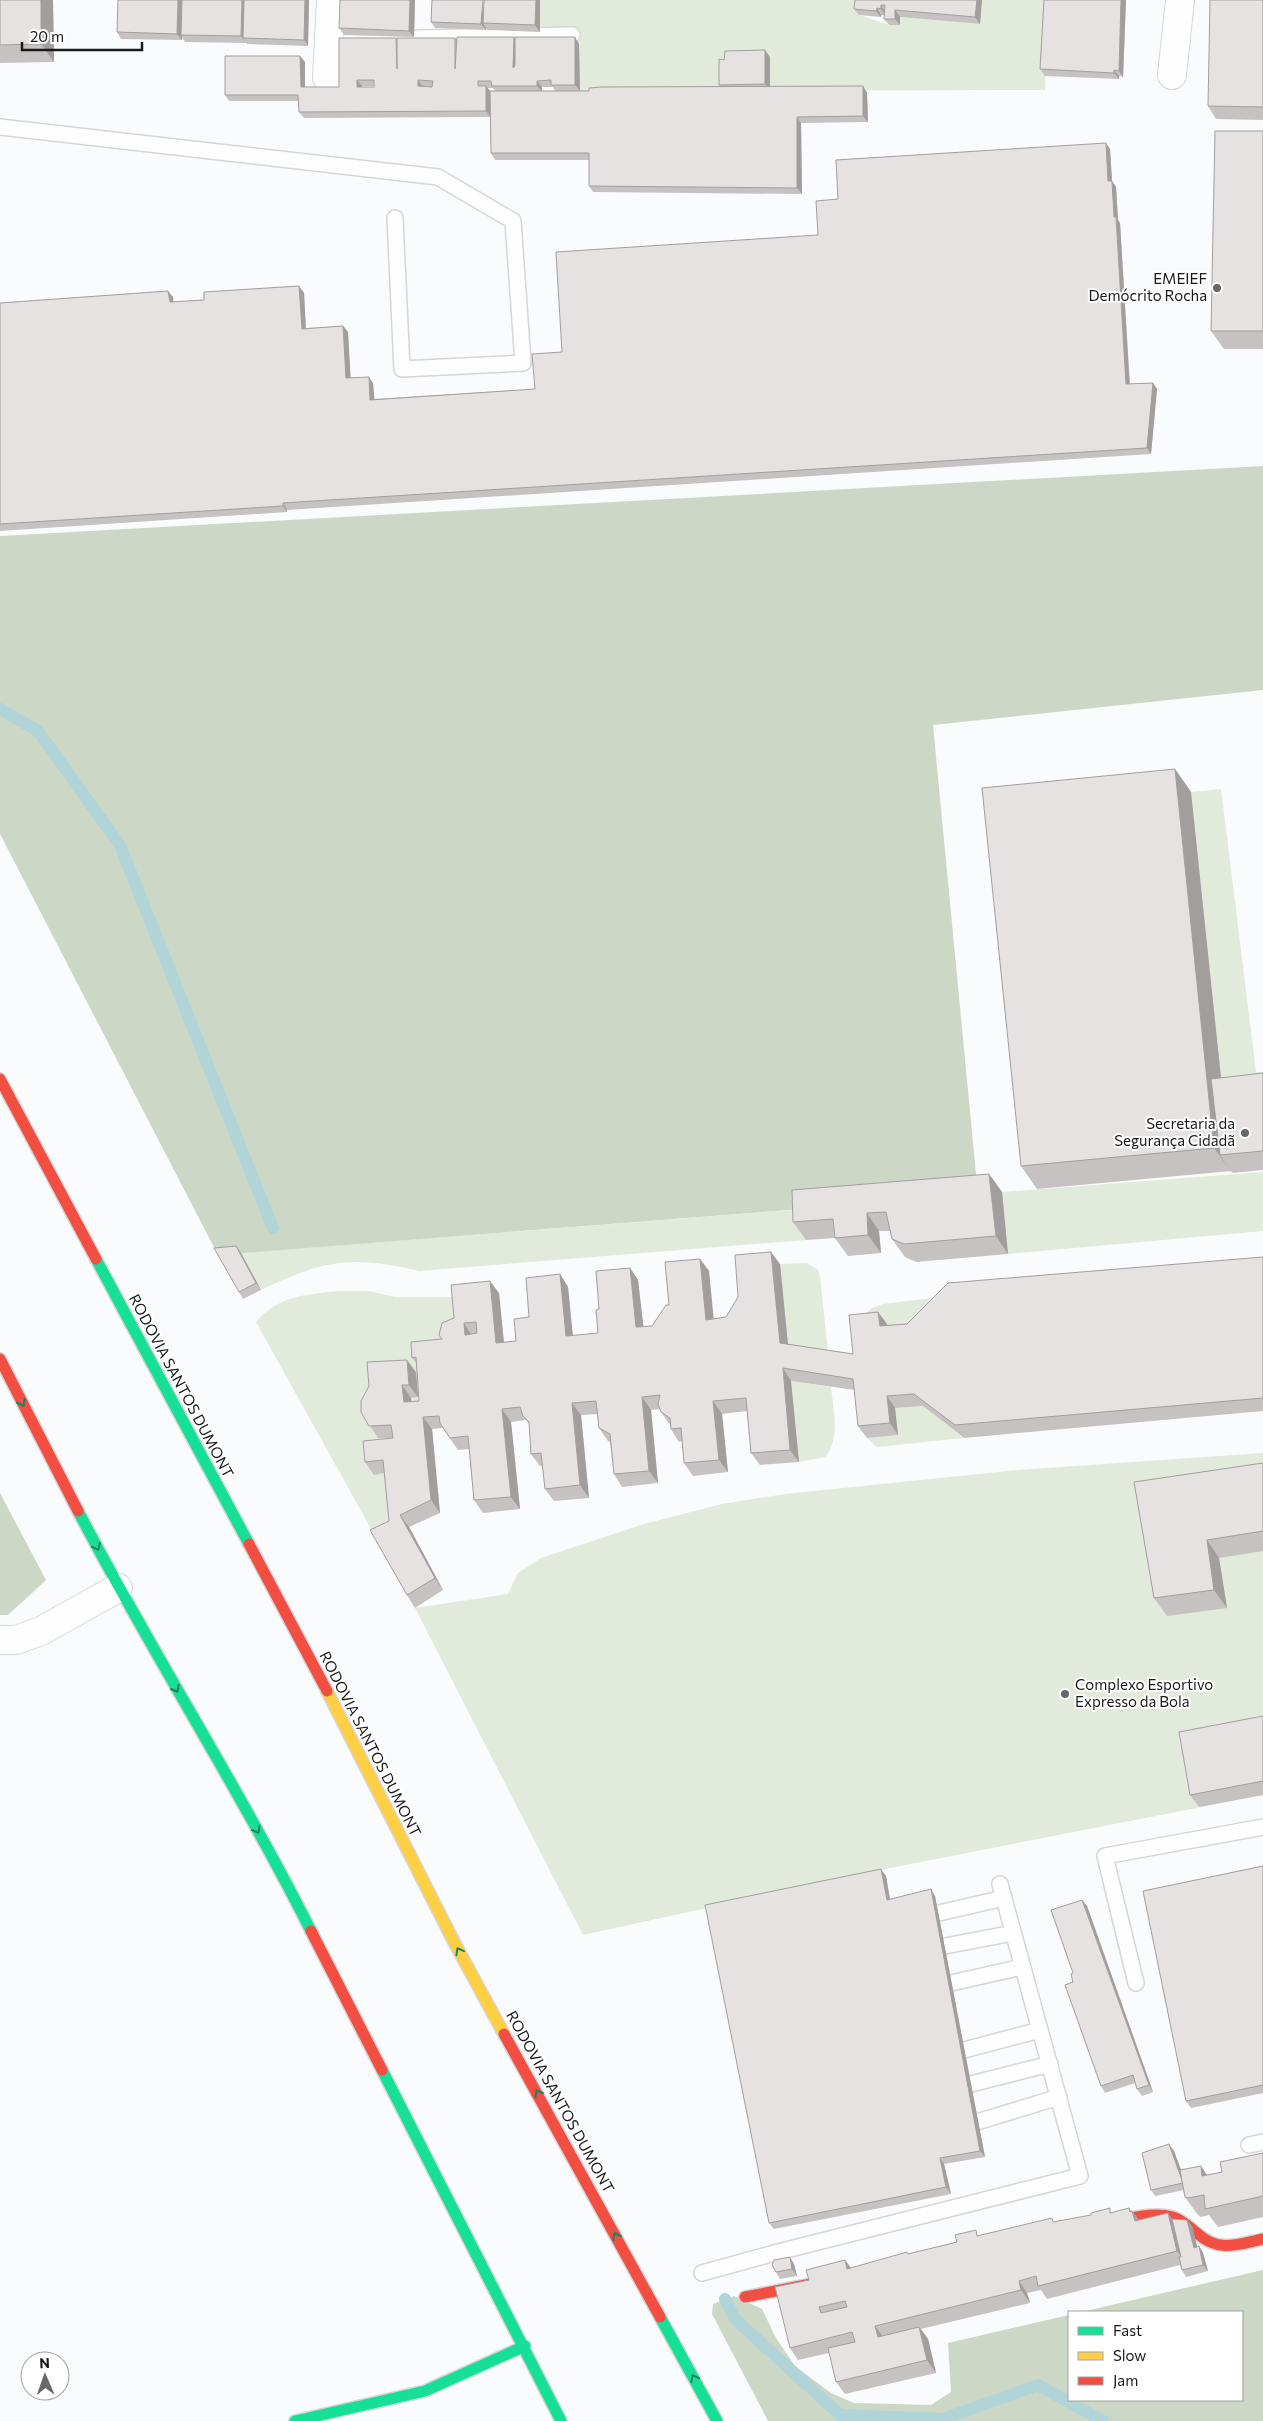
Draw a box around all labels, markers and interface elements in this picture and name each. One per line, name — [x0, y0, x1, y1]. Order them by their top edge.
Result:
scale bar — [22, 20, 142, 52]
text: 20 m — [30, 27, 64, 45]
place label: EMEIEF Demócrito Rocha — [1088, 269, 1207, 304]
marker: EMEIEF Demócrito Rocha — [1211, 282, 1223, 294]
place label: Secretaria da Segurança Cidadã — [1114, 1114, 1235, 1149]
marker: Secretaria da Segurança Cidadã — [1239, 1127, 1251, 1139]
street label: RODOVIA SANTOS DUMONT — [126, 1291, 238, 1481]
one-way arrow — [16, 1398, 26, 1407]
one-way arrow — [91, 1542, 101, 1551]
street label: RODOVIA SANTOS DUMONT — [316, 1648, 426, 1839]
place label: Complexo Esportivo Expresso da Bola — [1075, 1675, 1213, 1710]
one-way arrow — [170, 1684, 180, 1693]
marker: Complexo Esportivo Expresso da Bola — [1059, 1688, 1071, 1700]
one-way arrow — [251, 1824, 261, 1833]
one-way arrow — [455, 1947, 465, 1956]
street label: RODOVIA SANTOS DUMONT — [503, 2007, 619, 2196]
one-way arrow — [534, 2090, 544, 2099]
one-way arrow — [612, 2232, 622, 2241]
legend — [1068, 2311, 1243, 2401]
text: Fast — [1113, 2321, 1142, 2339]
text: Slow — [1113, 2346, 1146, 2364]
north arrow — [20, 2351, 70, 2401]
text: N — [39, 2354, 50, 2371]
text: Jam — [1113, 2371, 1138, 2389]
one-way arrow — [690, 2375, 700, 2384]

